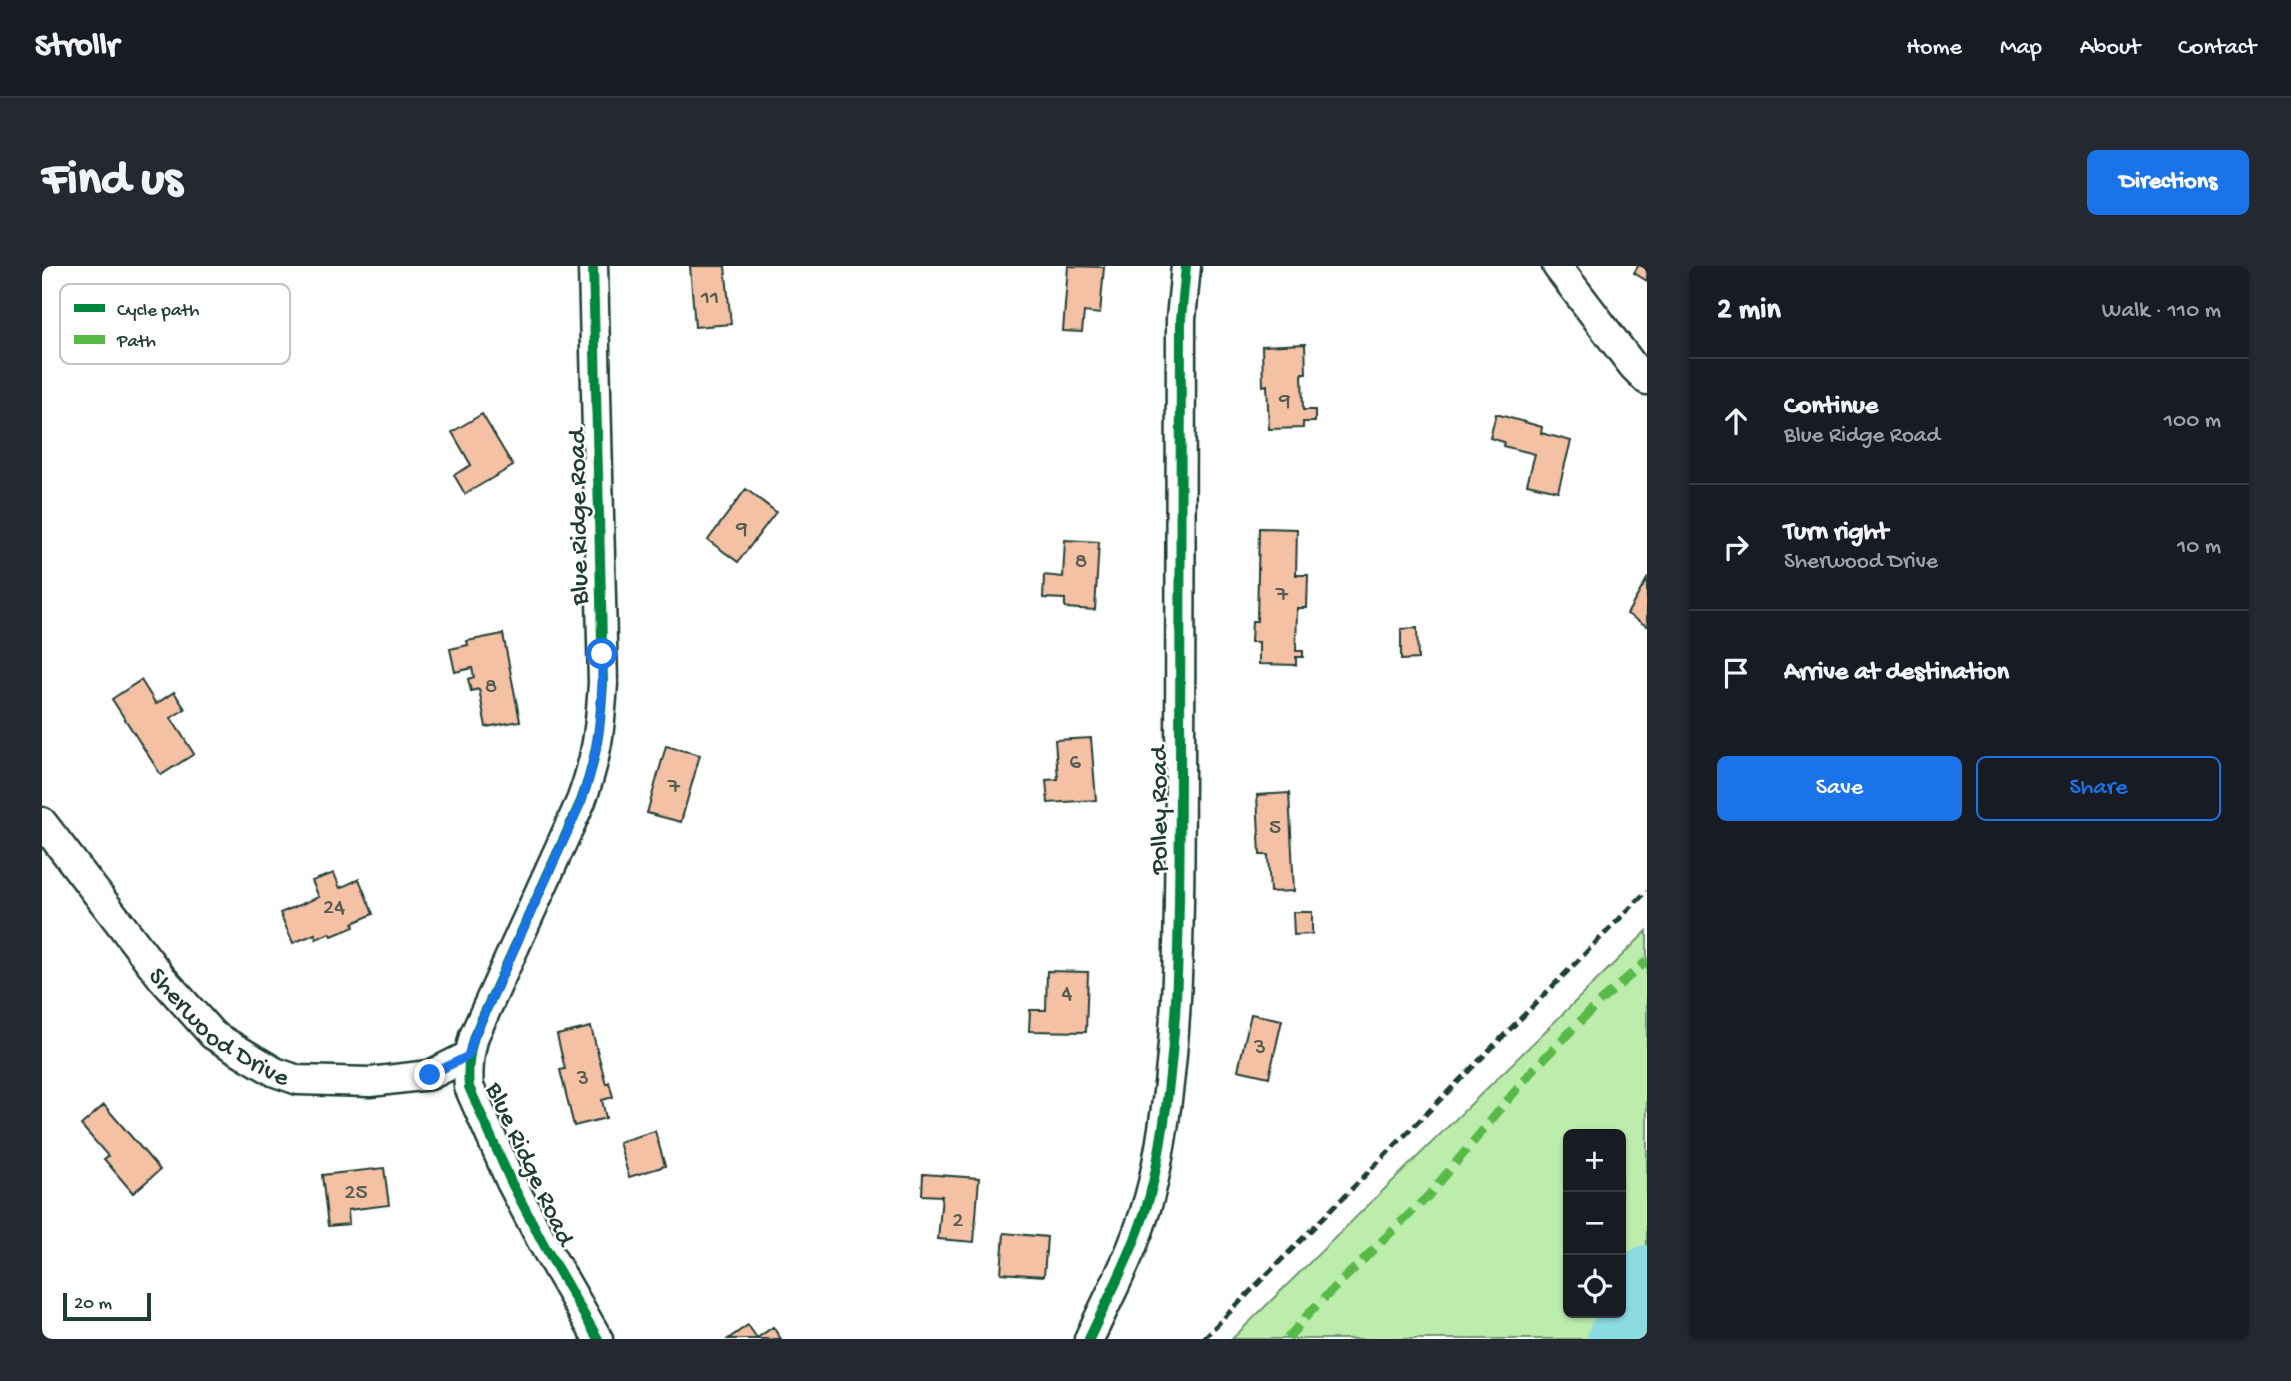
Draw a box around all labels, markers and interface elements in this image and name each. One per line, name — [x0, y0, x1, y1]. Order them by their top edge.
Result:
text: Strollr — [35, 29, 119, 67]
text: Home — [1906, 34, 1962, 63]
text: Map — [2000, 34, 2042, 63]
text: About — [2080, 34, 2140, 63]
text: Contact — [2178, 34, 2256, 63]
button: Directions — [2087, 150, 2249, 215]
text: Find us — [42, 153, 182, 211]
legend — [60, 284, 290, 364]
house number: 11 — [700, 285, 719, 312]
text: 2 min — [1717, 294, 1781, 329]
text: Walk · 110 m — [2102, 298, 2221, 325]
text: Cycle path — [117, 300, 199, 323]
text: Path — [116, 331, 156, 354]
house number: 9 — [1278, 388, 1291, 415]
text: Continue — [1784, 392, 1878, 423]
icon: ahead — [1717, 402, 1755, 440]
text: 100 m — [2164, 408, 2221, 435]
text: Blue Ridge Road — [1784, 423, 1940, 450]
street label: Blue Ridge Road — [563, 427, 598, 606]
house number: 9 — [735, 516, 748, 543]
text: Turn right — [1784, 518, 1888, 549]
icon: right — [1717, 528, 1755, 566]
text: 10 m — [2177, 534, 2221, 561]
house number: 8 — [1075, 549, 1087, 576]
text: Sherwood Drive — [1784, 549, 1938, 576]
house number: 7 — [1275, 582, 1289, 609]
route start — [586, 638, 617, 669]
icon: arrive — [1717, 654, 1755, 692]
text: Arrive at destination — [1784, 658, 2009, 689]
house number: 8 — [485, 674, 497, 701]
street label: Polley Road — [1146, 744, 1177, 875]
house number: 6 — [1069, 750, 1081, 777]
button: Save — [1717, 756, 1962, 821]
button: Share — [1976, 756, 2221, 821]
house number: 7 — [667, 774, 681, 801]
house number: 5 — [1269, 815, 1281, 842]
house number: 24 — [323, 895, 345, 922]
street label: Sherwood Drive — [140, 963, 293, 1096]
house number: 4 — [1062, 981, 1073, 1008]
house number: 3 — [1253, 1035, 1266, 1062]
route end — [414, 1059, 445, 1090]
house number: 3 — [576, 1066, 589, 1093]
street label: Blue Ridge Road — [476, 1077, 580, 1253]
map controls — [1563, 1129, 1626, 1318]
button: + — [1563, 1129, 1626, 1192]
house number: 25 — [344, 1180, 368, 1207]
button: − — [1563, 1192, 1626, 1255]
house number: 2 — [952, 1208, 964, 1235]
button: locate — [1563, 1255, 1626, 1318]
scale bar — [63, 1290, 150, 1322]
text: 20 m — [74, 1293, 112, 1316]

